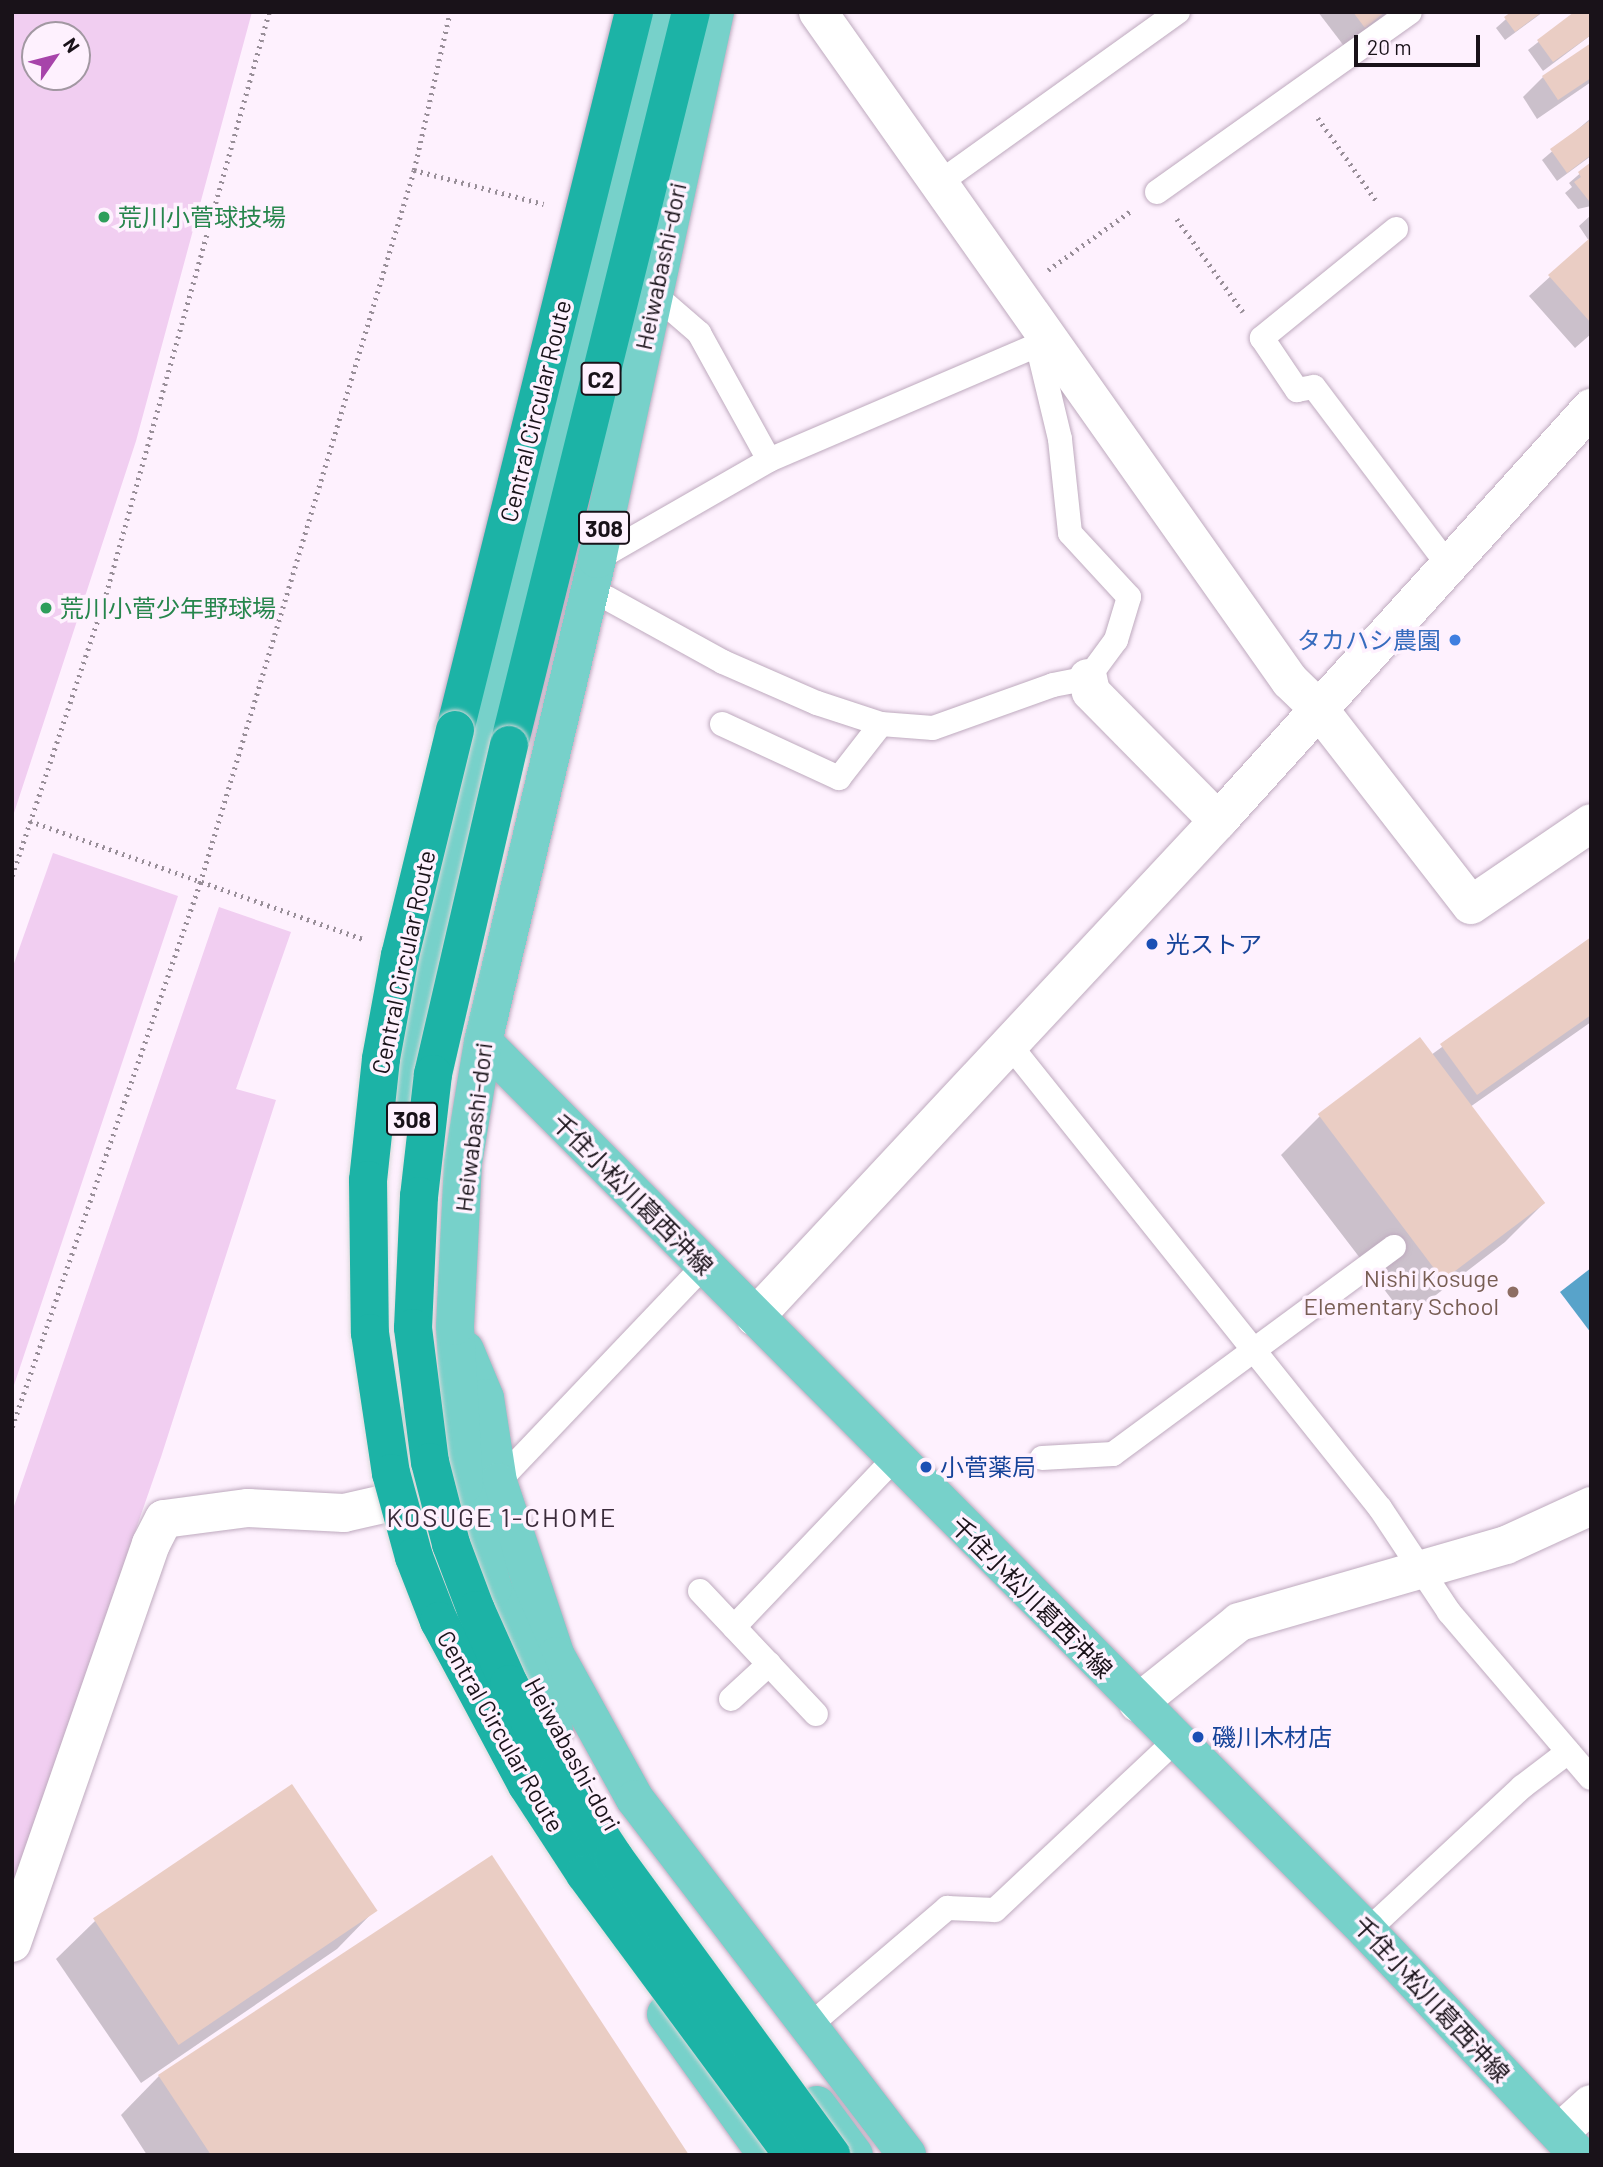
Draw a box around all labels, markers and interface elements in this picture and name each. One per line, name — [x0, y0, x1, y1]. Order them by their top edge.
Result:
north arrow — [21, 21, 91, 91]
scale bar — [1358, 21, 1484, 65]
text: N — [59, 33, 85, 57]
text: 20 m — [1367, 34, 1412, 59]
street label: Heiwabashi-dori — [628, 180, 692, 352]
place label: 荒川小菅球技場 — [118, 203, 286, 231]
marker: 荒川小菅球技場 — [96, 209, 112, 225]
street label: Central Circular Route — [493, 297, 577, 525]
road number: C2 — [580, 360, 622, 398]
road number: 308 — [578, 508, 630, 548]
place label: 荒川小菅少年野球場 — [60, 594, 276, 622]
marker: 荒川小菅少年野球場 — [38, 600, 54, 616]
place label: タカハシ農園 — [1297, 626, 1441, 654]
marker: タカハシ農園 — [1447, 632, 1463, 648]
street label: Central Circular Route — [365, 848, 441, 1076]
place label: 光ストア — [1166, 930, 1262, 958]
marker: 光ストア — [1144, 936, 1160, 952]
street label: Heiwabashi-dori — [448, 1041, 498, 1213]
road number: 308 — [386, 1100, 438, 1138]
street label: 千住小松川葛西沖線 — [546, 1107, 720, 1281]
place label: Nishi Kosuge Elementary School — [1304, 1264, 1499, 1320]
marker: Nishi Kosuge Elementary School — [1505, 1284, 1521, 1300]
place label: 小菅薬局 — [940, 1453, 1036, 1481]
marker: 小菅薬局 — [918, 1459, 934, 1475]
district label: KOSUGE 1-CHOME — [388, 1501, 616, 1533]
street label: 千住小松川葛西沖線 — [945, 1510, 1119, 1684]
street label: Central Circular Route — [432, 1625, 570, 1837]
street label: Heiwabashi-dori — [519, 1673, 627, 1835]
place label: 磯川木材店 — [1212, 1723, 1332, 1751]
marker: 磯川木材店 — [1190, 1729, 1206, 1745]
street label: 千住小松川葛西沖線 — [1348, 1910, 1516, 2088]

